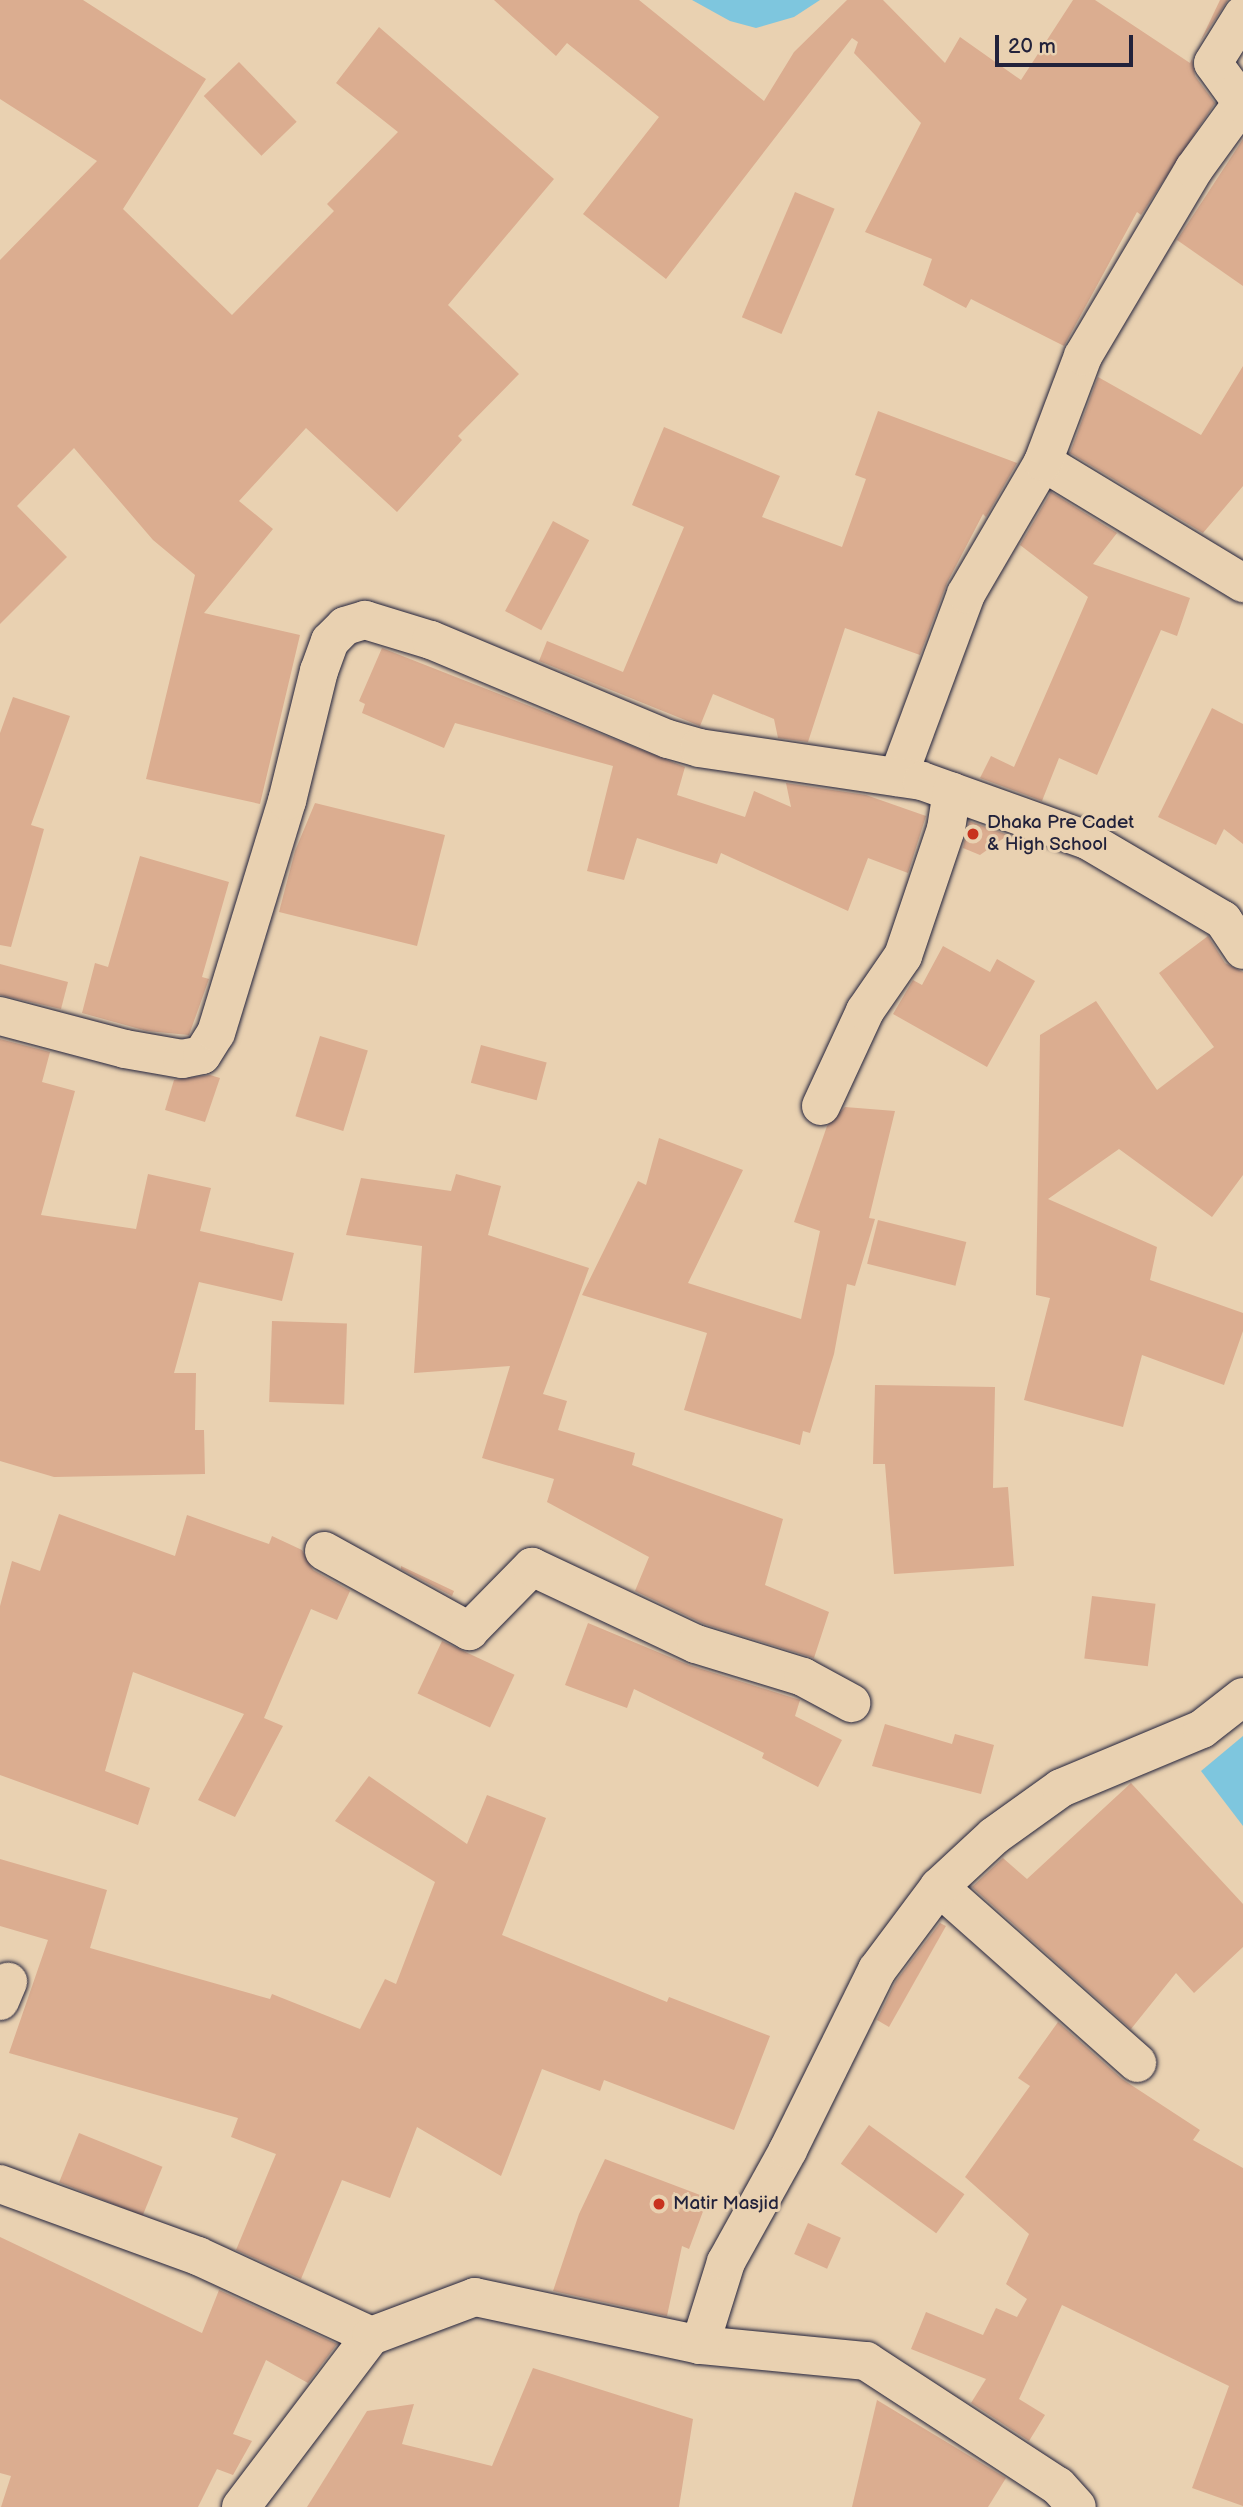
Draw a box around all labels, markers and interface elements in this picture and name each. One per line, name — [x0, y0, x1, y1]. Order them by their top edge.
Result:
scale bar — [998, 21, 1136, 65]
text: 20 m — [1008, 34, 1056, 59]
place label: Dhaka Pre Cadet & High School — [987, 812, 1134, 856]
marker: Dhaka Pre Cadet & High School — [965, 826, 981, 842]
place label: Matir Masjid — [673, 2193, 779, 2215]
marker: Matir Masjid — [651, 2196, 667, 2212]

